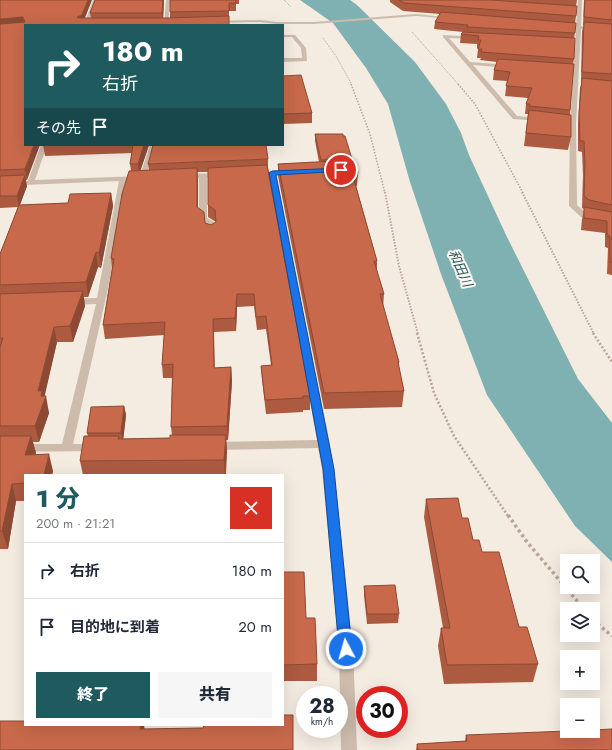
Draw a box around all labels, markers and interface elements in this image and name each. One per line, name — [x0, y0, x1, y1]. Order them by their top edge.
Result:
text: 180 m — [102, 31, 184, 72]
icon: right — [36, 40, 88, 92]
text: 右折 — [102, 71, 138, 97]
icon: arrive — [89, 116, 111, 138]
text: その先 — [36, 117, 81, 139]
pin — [324, 153, 358, 187]
icon: arrive — [330, 159, 352, 181]
water label: 和田川 — [444, 247, 478, 292]
text: 1 分 — [36, 481, 80, 516]
button: close — [230, 487, 272, 529]
text: 200 m · 21:21 — [36, 514, 115, 533]
map controls — [560, 554, 600, 738]
button: search — [560, 554, 600, 594]
icon: right — [36, 560, 58, 582]
text: 右折 — [70, 560, 100, 582]
text: 180 m — [232, 560, 272, 582]
button: layers — [560, 602, 600, 642]
icon: arrive — [36, 616, 58, 638]
text: 目的地に到着 — [70, 616, 160, 638]
text: 20 m — [238, 616, 272, 638]
position arrow — [325, 628, 367, 670]
button: + — [560, 650, 600, 690]
button: 終了 — [36, 672, 150, 718]
button: 共有 — [158, 672, 272, 718]
speed limit sign: 30 — [356, 686, 408, 738]
text: 28 — [309, 692, 335, 721]
button: − — [560, 698, 600, 738]
text: km/h — [311, 714, 333, 729]

